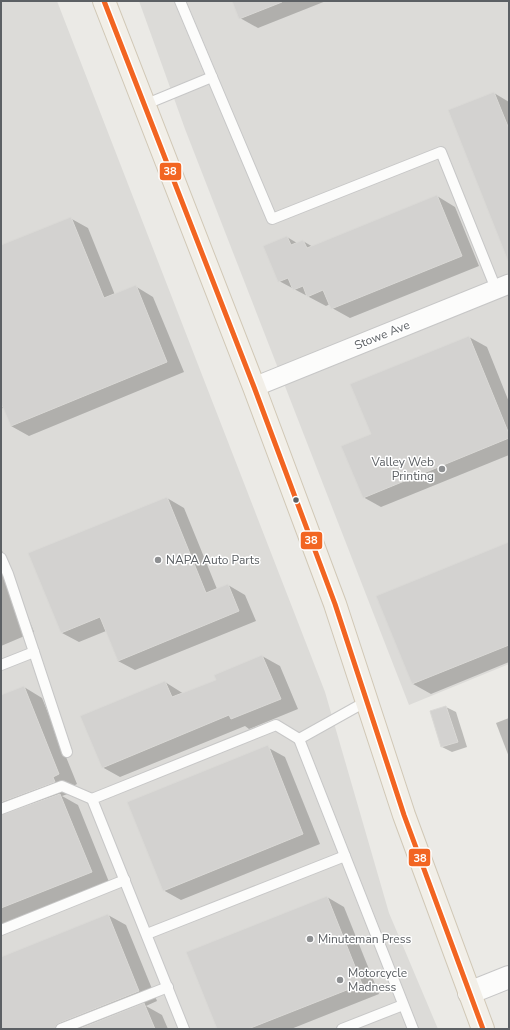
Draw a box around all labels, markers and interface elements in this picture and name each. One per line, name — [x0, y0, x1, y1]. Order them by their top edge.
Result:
line badge: 38 — [159, 162, 182, 181]
text: 38 — [163, 164, 177, 179]
street label: Stowe Ave — [352, 317, 412, 353]
place label: Valley Web Printing — [371, 454, 434, 484]
marker: Valley Web Printing — [437, 464, 447, 474]
unlabelled marker — [291, 495, 301, 505]
line badge: 38 — [300, 531, 323, 550]
text: 38 — [304, 533, 318, 548]
place label: NAPA Auto Parts — [166, 552, 260, 568]
marker: NAPA Auto Parts — [153, 555, 163, 565]
line badge: 38 — [408, 848, 431, 867]
text: 38 — [413, 851, 427, 866]
place label: Minuteman Press — [318, 931, 411, 947]
marker: Minuteman Press — [305, 934, 315, 944]
place label: Motorcycle Madness — [348, 965, 407, 995]
marker: Motorcycle Madness — [335, 975, 345, 985]

